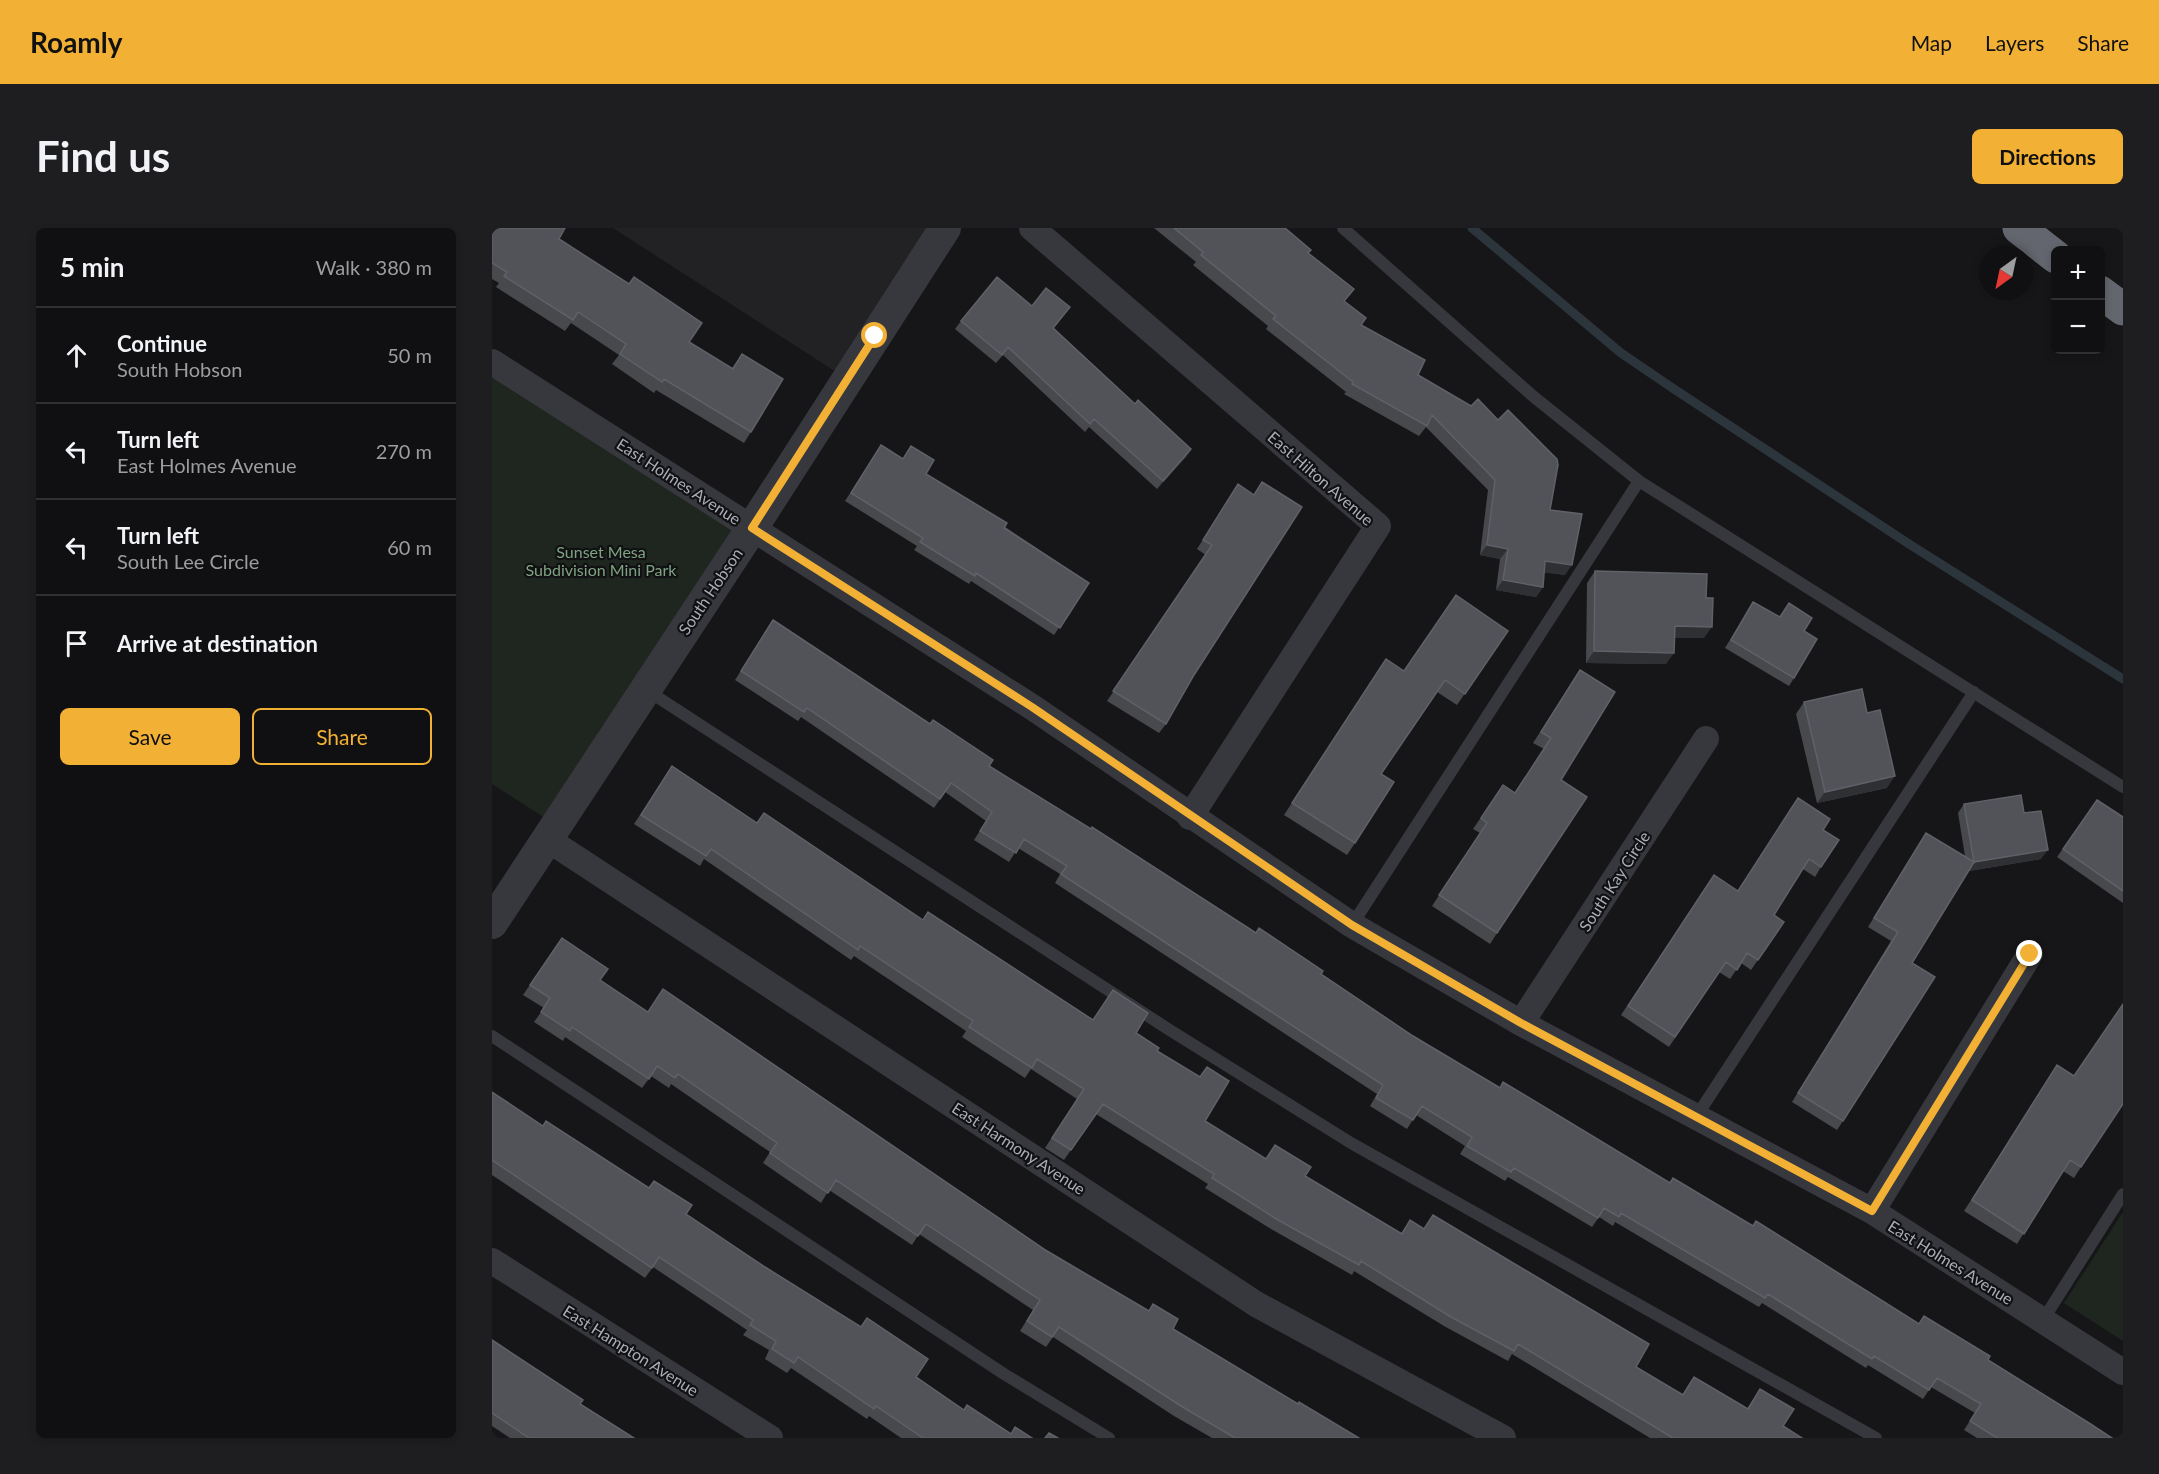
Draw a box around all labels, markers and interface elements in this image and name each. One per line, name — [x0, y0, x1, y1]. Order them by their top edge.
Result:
text: Roamly — [30, 25, 123, 59]
text: Map — [1911, 30, 1952, 55]
text: Layers — [1985, 30, 2044, 55]
text: Share — [2077, 30, 2129, 55]
button: Directions — [1972, 129, 2123, 184]
text: Find us — [36, 131, 170, 181]
north arrow — [1979, 246, 2033, 300]
map controls — [2051, 246, 2105, 354]
button: + — [2051, 246, 2105, 300]
text: 5 min — [60, 251, 124, 283]
text: Walk · 380 m — [316, 255, 432, 279]
button: − — [2051, 300, 2105, 354]
route start — [861, 322, 887, 348]
text: Continue — [117, 330, 207, 357]
icon: ahead — [60, 339, 93, 372]
text: 50 m — [387, 343, 432, 367]
text: South Hobson — [117, 357, 242, 381]
text: Turn left — [117, 426, 199, 453]
street label: East Hilton Avenue — [1264, 427, 1378, 529]
street label: East Holmes Avenue — [614, 434, 744, 528]
icon: left — [60, 435, 93, 468]
text: 270 m — [376, 439, 432, 463]
text: East Holmes Avenue — [117, 453, 297, 477]
text: Turn left — [117, 522, 199, 549]
icon: left — [60, 531, 93, 564]
text: 60 m — [387, 535, 432, 559]
park label: Sunset Mesa Subdivision Mini Park — [526, 542, 677, 579]
street label: South Hobson — [674, 544, 746, 638]
text: South Lee Circle — [117, 549, 259, 573]
icon: arrive — [60, 627, 93, 660]
text: Arrive at destination — [117, 630, 318, 657]
button: Save — [60, 708, 240, 765]
button: Share — [252, 708, 432, 765]
street label: South Kay Circle — [1575, 827, 1653, 935]
route end — [2016, 940, 2042, 966]
street label: East Harmony Avenue — [949, 1098, 1089, 1198]
street label: East Holmes Avenue — [1885, 1216, 2017, 1308]
street label: East Hampton Avenue — [560, 1301, 702, 1399]

